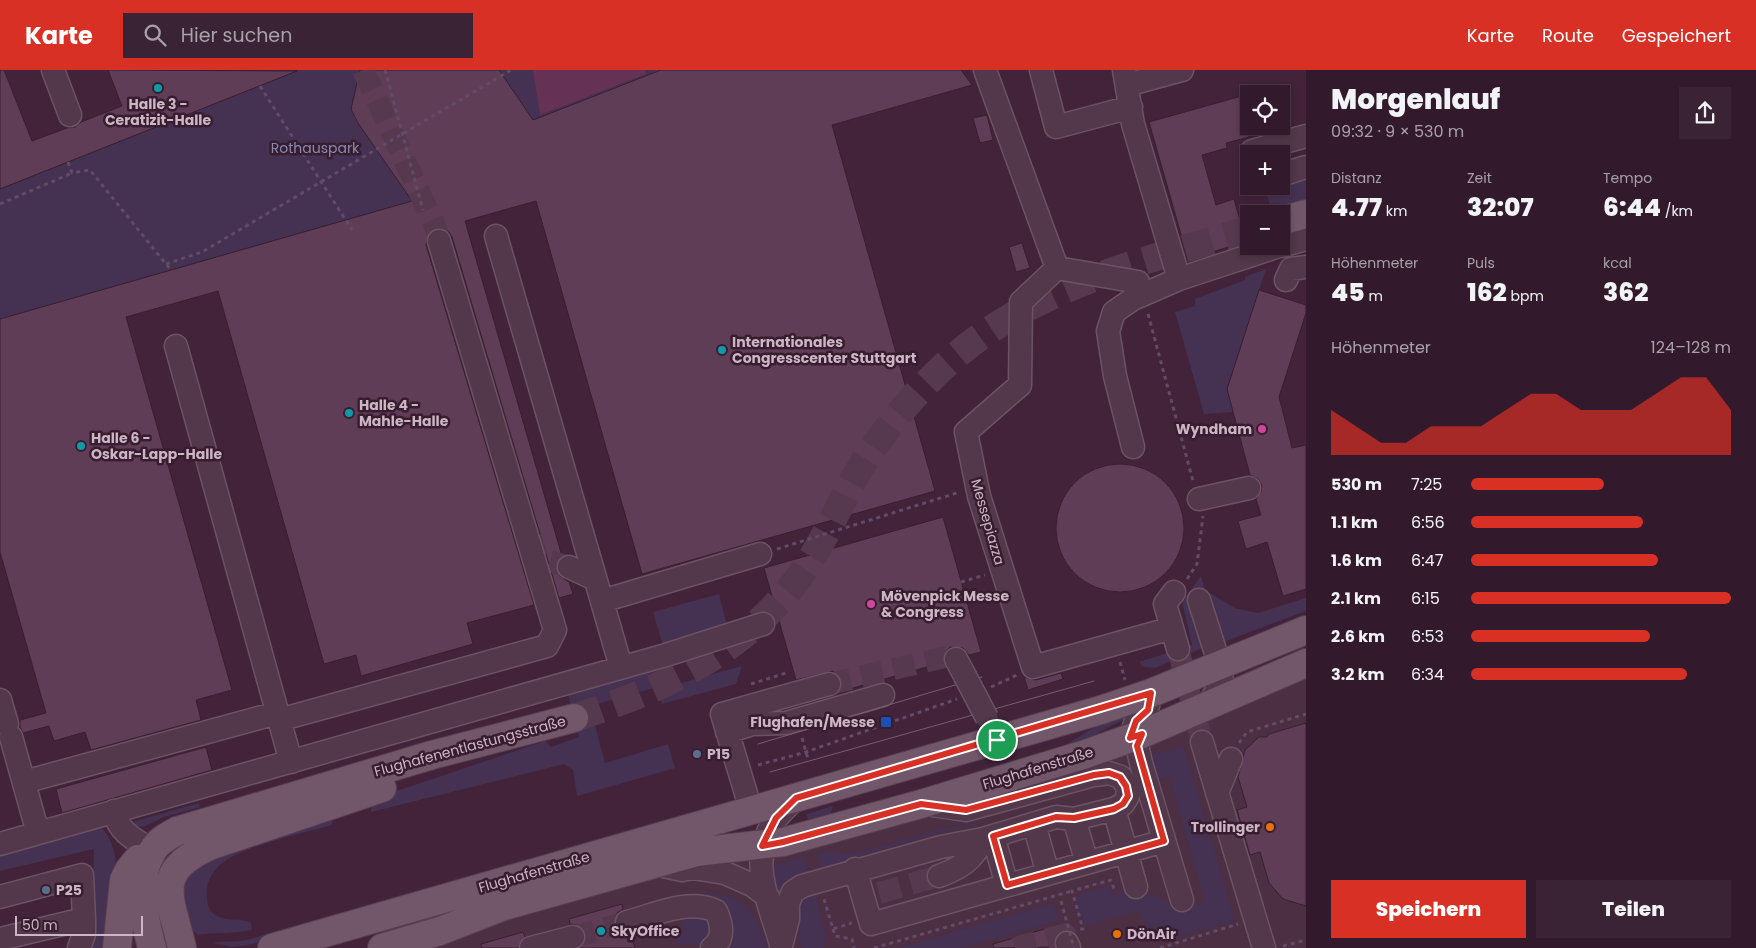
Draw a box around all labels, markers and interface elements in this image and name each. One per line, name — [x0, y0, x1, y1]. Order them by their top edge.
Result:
search box — [123, 13, 473, 58]
text: Karte — [25, 19, 93, 52]
icon: search — [141, 21, 169, 49]
text: Hier suchen — [181, 22, 292, 49]
text: Karte — [1467, 23, 1514, 48]
text: Route — [1542, 23, 1594, 48]
text: Gespeichert — [1622, 23, 1731, 48]
text: Morgenlauf — [1331, 80, 1500, 119]
marker: Halle 3 - Ceratizit-Halle — [152, 82, 164, 94]
map controls — [1240, 85, 1290, 255]
button: locate — [1240, 85, 1290, 135]
button: share — [1679, 87, 1731, 139]
place label: Halle 3 - Ceratizit-Halle — [105, 94, 211, 130]
text: 09:32 · 9 × 530 m — [1331, 120, 1464, 143]
park label: Rothauspark — [271, 138, 360, 158]
button: + — [1240, 145, 1290, 195]
text: Distanz — [1331, 168, 1382, 188]
text: Zeit — [1467, 168, 1492, 188]
text: Tempo — [1603, 168, 1652, 188]
text: 4.77 — [1331, 190, 1382, 225]
text: 32:07 — [1467, 190, 1534, 225]
text: 6:44 — [1603, 190, 1661, 225]
text: km — [1382, 201, 1407, 221]
text: /km — [1661, 201, 1693, 221]
button: − — [1240, 205, 1290, 255]
text: Höhenmeter — [1331, 253, 1418, 273]
text: Puls — [1467, 253, 1495, 273]
text: kcal — [1603, 253, 1632, 273]
text: 45 — [1331, 275, 1365, 310]
text: 162 — [1467, 275, 1507, 310]
text: 362 — [1603, 275, 1648, 310]
text: m — [1365, 286, 1383, 306]
text: bpm — [1507, 286, 1544, 306]
place label: Internationales Congresscenter Stuttgart — [732, 332, 917, 368]
text: Höhenmeter — [1331, 336, 1431, 359]
text: 124–128 m — [1651, 336, 1731, 359]
marker: Internationales Congresscenter Stuttgart — [716, 344, 728, 356]
place label: Halle 4 - Mahle-Halle — [359, 395, 449, 431]
marker: Halle 4 - Mahle-Halle — [343, 407, 355, 419]
place label: Wyndham — [1176, 419, 1252, 439]
marker: Wyndham — [1256, 423, 1268, 435]
place label: Halle 6 - Oskar-Lapp-Halle — [91, 428, 222, 464]
marker: Halle 6 - Oskar-Lapp-Halle — [75, 440, 87, 452]
text: 530 m — [1331, 473, 1382, 496]
text: 7:25 — [1411, 473, 1442, 496]
street label: Messepiazza — [966, 477, 1010, 567]
text: 1.1 km — [1331, 511, 1378, 534]
text: 6:56 — [1411, 511, 1445, 534]
text: 1.6 km — [1331, 549, 1382, 572]
text: 6:47 — [1411, 549, 1443, 572]
place label: Mövenpick Messe & Congress — [881, 586, 1009, 622]
text: 2.1 km — [1331, 587, 1381, 610]
text: 6:15 — [1411, 587, 1440, 610]
marker: Mövenpick Messe & Congress — [865, 598, 877, 610]
text: 2.6 km — [1331, 625, 1385, 648]
text: 6:53 — [1411, 625, 1444, 648]
text: 3.2 km — [1331, 663, 1385, 686]
text: 6:34 — [1411, 663, 1444, 686]
street label: Flughafenentlastungsstraße — [372, 711, 568, 781]
place label: Flughafen/Messe — [750, 712, 875, 732]
marker: Flughafen/Messe — [879, 715, 893, 729]
pin — [976, 719, 1018, 761]
icon: arrive — [983, 726, 1011, 754]
street label: Flughafenstraße — [980, 742, 1096, 794]
place label: P15 — [707, 744, 730, 764]
marker: P15 — [691, 748, 703, 760]
place label: Trollinger — [1191, 817, 1260, 837]
marker: Trollinger — [1264, 821, 1276, 833]
street label: Flughafenstraße — [476, 846, 592, 897]
place label: P25 — [56, 880, 82, 900]
button: Speichern — [1331, 880, 1526, 938]
button: Teilen — [1536, 880, 1731, 938]
marker: P25 — [40, 884, 52, 896]
scale bar — [15, 913, 142, 936]
text: 50 m — [22, 915, 58, 935]
place label: SkyOffice — [611, 921, 680, 941]
place label: DönAir — [1127, 924, 1176, 944]
marker: SkyOffice — [595, 925, 607, 937]
marker: DönAir — [1111, 928, 1123, 940]

